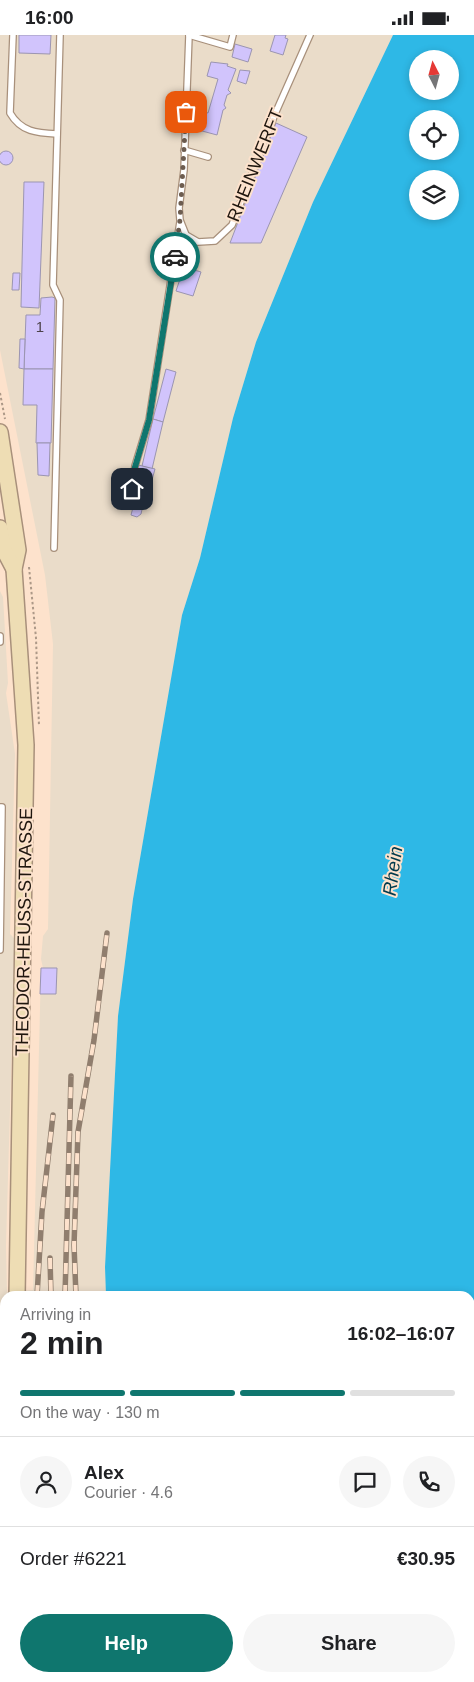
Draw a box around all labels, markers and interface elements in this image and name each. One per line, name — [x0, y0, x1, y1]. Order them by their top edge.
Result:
text: 16:00 — [25, 7, 74, 28]
north arrow — [409, 50, 459, 100]
map controls — [409, 50, 459, 220]
pin — [165, 91, 207, 133]
icon: bag — [172, 98, 200, 126]
street label: RHEINWERFT — [223, 106, 287, 224]
button: locate — [409, 110, 459, 160]
button: layers — [409, 170, 459, 220]
courier — [150, 232, 200, 282]
icon: car — [161, 243, 189, 271]
house number: 1 — [36, 318, 44, 335]
pin — [111, 468, 153, 510]
icon: home — [118, 475, 146, 503]
street label: THEODOR-HEUSS-STRASSE — [12, 808, 36, 1056]
water label: Rhein — [379, 845, 406, 897]
text: Arriving in — [20, 1306, 91, 1323]
text: 16:02–16:07 — [347, 1323, 455, 1344]
text: 2 min — [20, 1325, 104, 1361]
text: On the way · 130 m — [20, 1404, 160, 1421]
button: person — [20, 1456, 72, 1508]
button: chat — [339, 1456, 391, 1508]
button: phone — [403, 1456, 455, 1508]
text: Alex — [84, 1462, 124, 1483]
text: Courier · 4.6 — [84, 1484, 173, 1501]
text: Order #6221 — [20, 1548, 127, 1569]
text: €30.95 — [397, 1548, 455, 1569]
button: Help — [20, 1614, 233, 1672]
button: Share — [243, 1614, 455, 1672]

